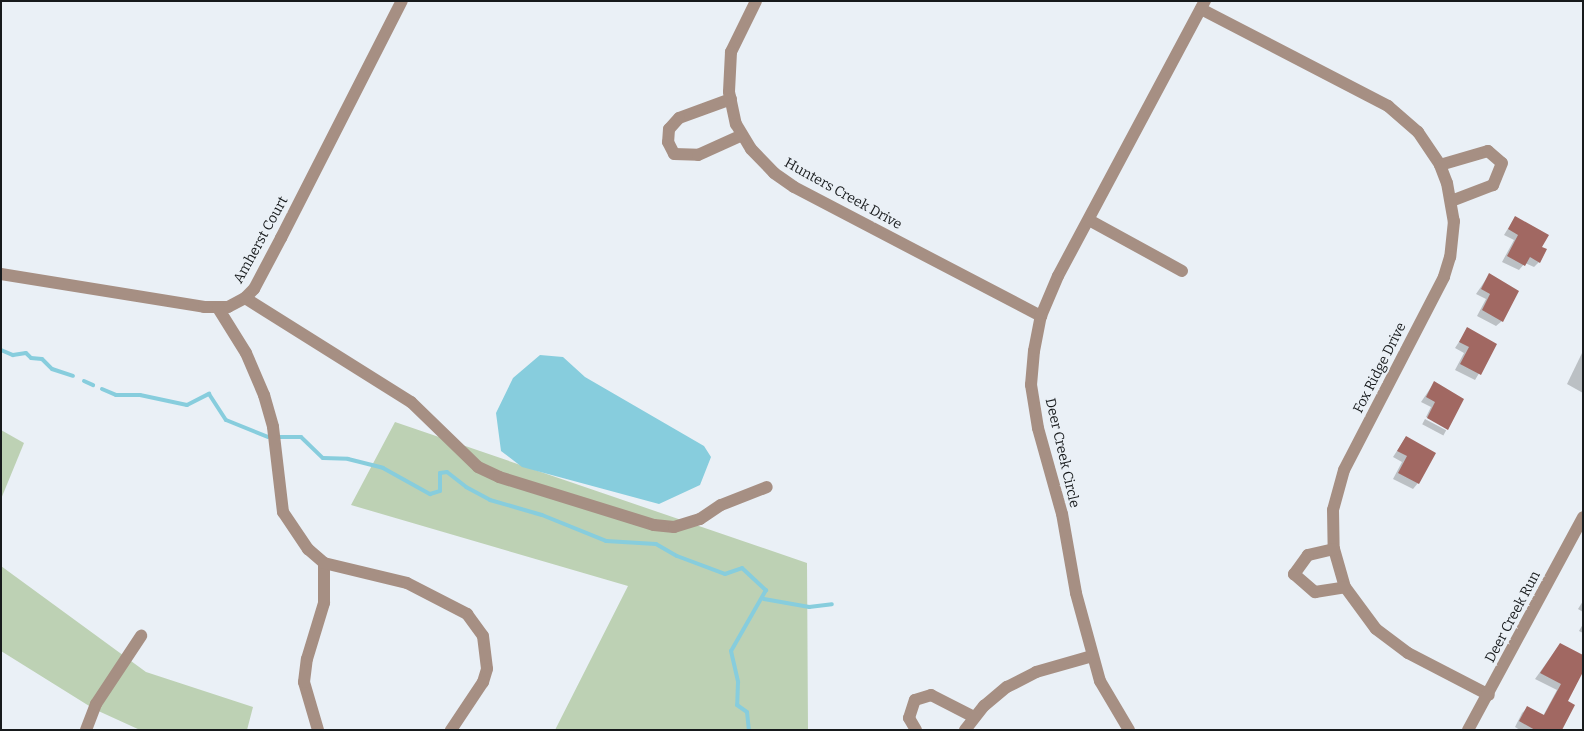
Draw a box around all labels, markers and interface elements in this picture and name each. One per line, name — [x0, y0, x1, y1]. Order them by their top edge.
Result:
street label: Hunters Creek Drive — [781, 155, 905, 233]
street label: Amherst Court — [230, 194, 292, 286]
street label: Fox Ridge Drive — [1350, 320, 1410, 416]
street label: Deer Creek Circle — [1041, 397, 1083, 509]
street label: Deer Creek Run — [1482, 568, 1544, 666]

